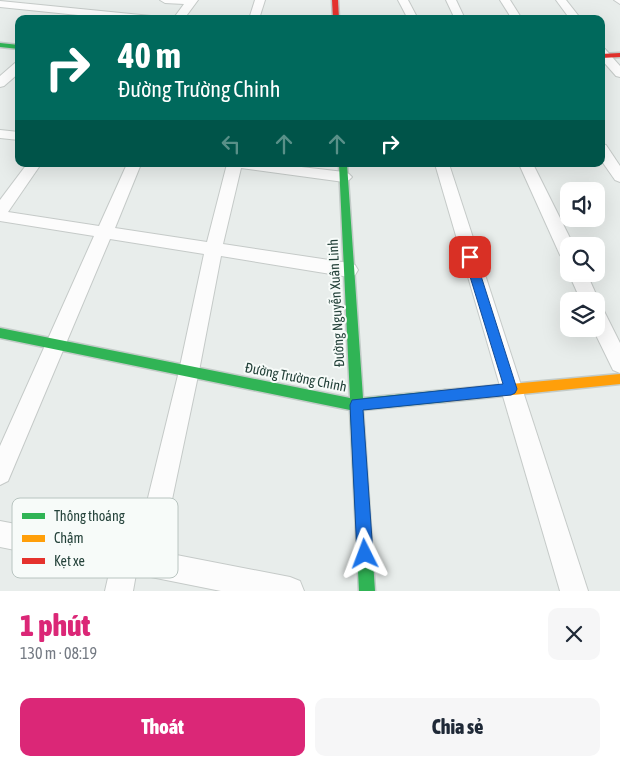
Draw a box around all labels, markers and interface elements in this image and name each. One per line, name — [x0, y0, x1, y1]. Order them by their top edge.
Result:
icon: right — [35, 35, 100, 100]
text: 40 m — [118, 35, 181, 75]
text: Đường Trường Chinh — [118, 76, 280, 102]
icon: left — [217, 130, 245, 158]
icon: ahead — [270, 130, 298, 158]
icon: ahead — [323, 130, 351, 158]
icon: right — [376, 130, 404, 158]
map controls — [560, 182, 605, 337]
button: sound — [560, 182, 605, 227]
pin — [449, 236, 491, 278]
button: search — [560, 237, 605, 282]
street label: Đường Nguyễn Xuân Linh — [325, 239, 347, 367]
icon: arrive — [456, 243, 484, 271]
button: layers — [560, 292, 605, 337]
street label: Đường Trường Chinh — [244, 359, 348, 395]
legend — [12, 498, 178, 578]
text: Thông thoáng — [54, 508, 125, 524]
position arrow — [338, 527, 390, 579]
text: Chậm — [54, 530, 84, 546]
text: Kẹt xe — [54, 553, 85, 569]
text: 1 phút — [20, 608, 90, 642]
button: close — [548, 608, 600, 660]
text: 130 m · 08:19 — [20, 644, 97, 662]
button: Thoát — [20, 698, 305, 756]
button: Chia sẻ — [315, 698, 600, 756]

